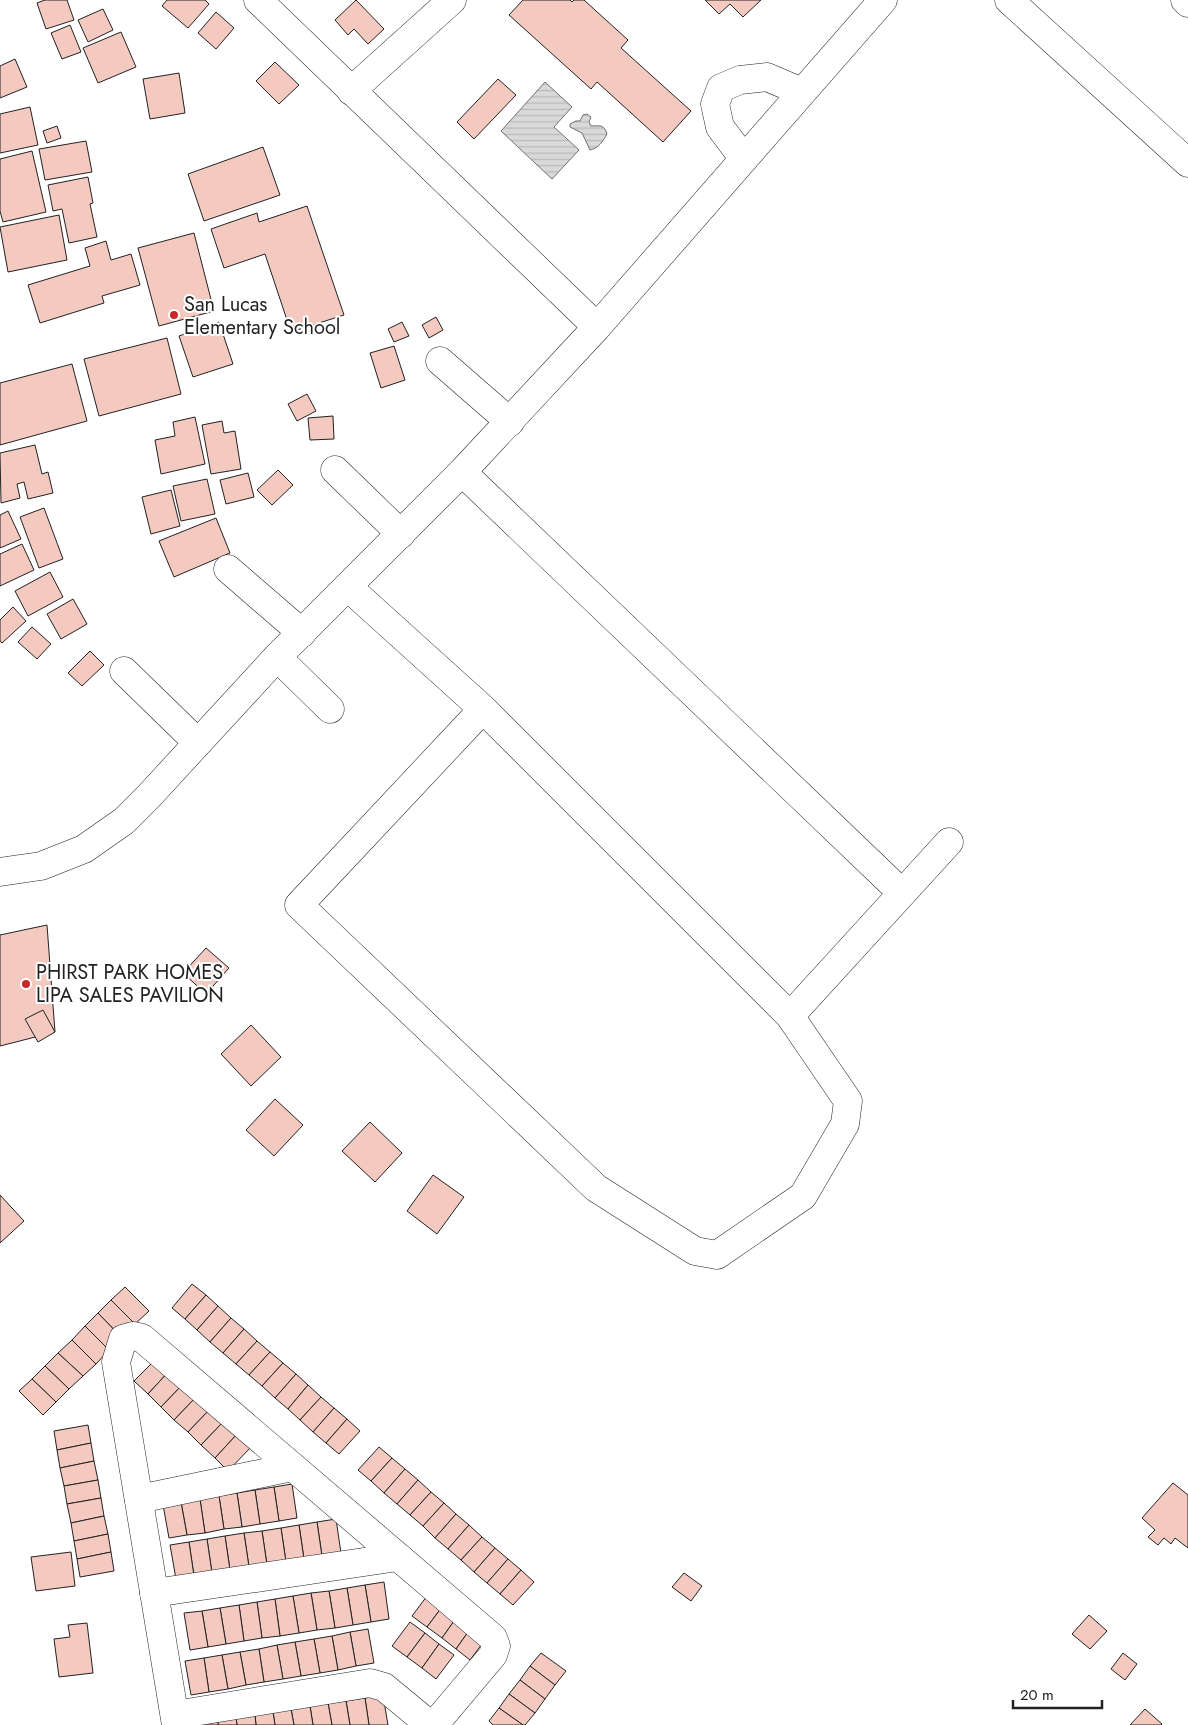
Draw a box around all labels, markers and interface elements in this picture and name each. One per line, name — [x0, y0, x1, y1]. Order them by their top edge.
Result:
place label: San Lucas Elementary School — [184, 290, 340, 342]
marker: San Lucas Elementary School — [168, 309, 180, 321]
place label: PHIRST PARK HOMES LIPA SALES PAVILION — [36, 958, 224, 1010]
marker: PHIRST PARK HOMES LIPA SALES PAVILION — [20, 978, 32, 990]
scale bar — [1013, 1678, 1102, 1710]
text: 20 m — [1020, 1684, 1054, 1706]

